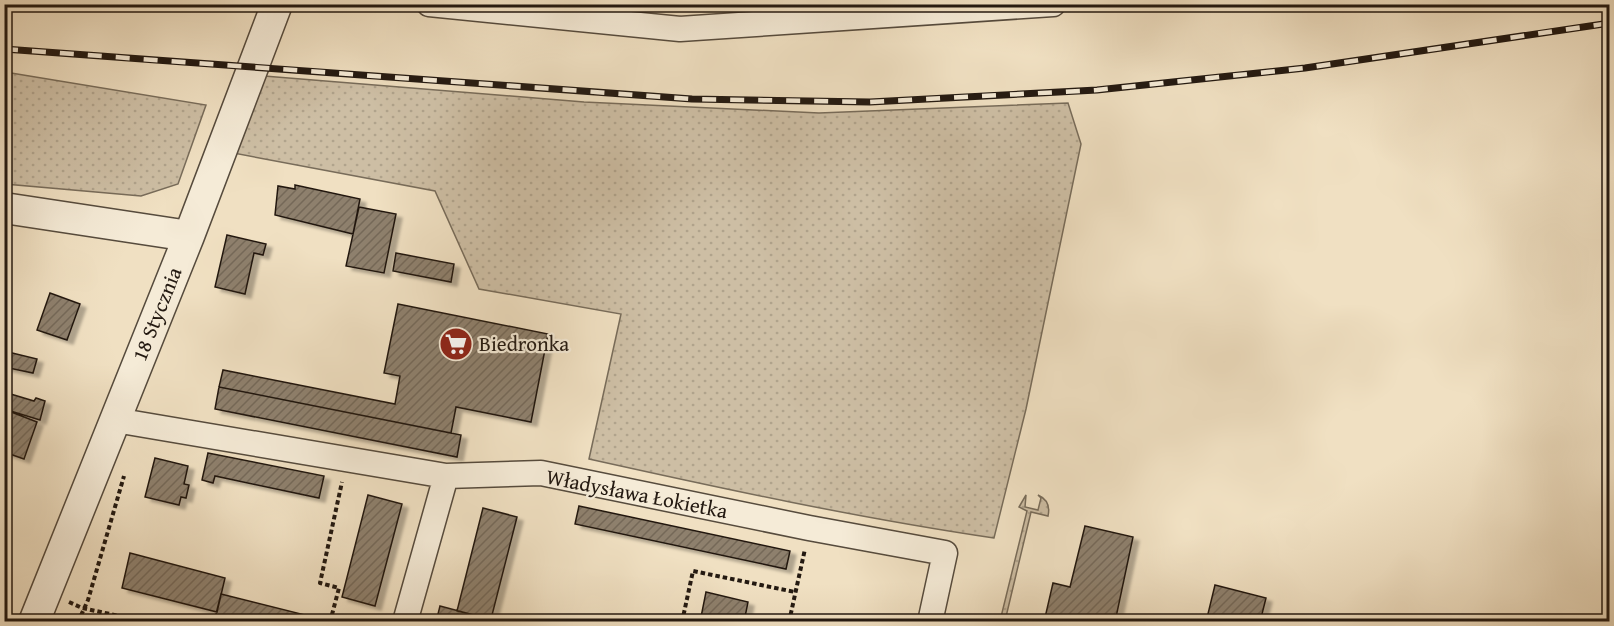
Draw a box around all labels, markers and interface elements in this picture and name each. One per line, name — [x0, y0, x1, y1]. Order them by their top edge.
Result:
street label: 18 Stycznia — [124, 262, 189, 366]
supermarket icon: Biedronka — [438, 326, 474, 362]
place label: Biedronka — [479, 328, 569, 359]
street label: Władysława Łokietka — [544, 461, 731, 526]

